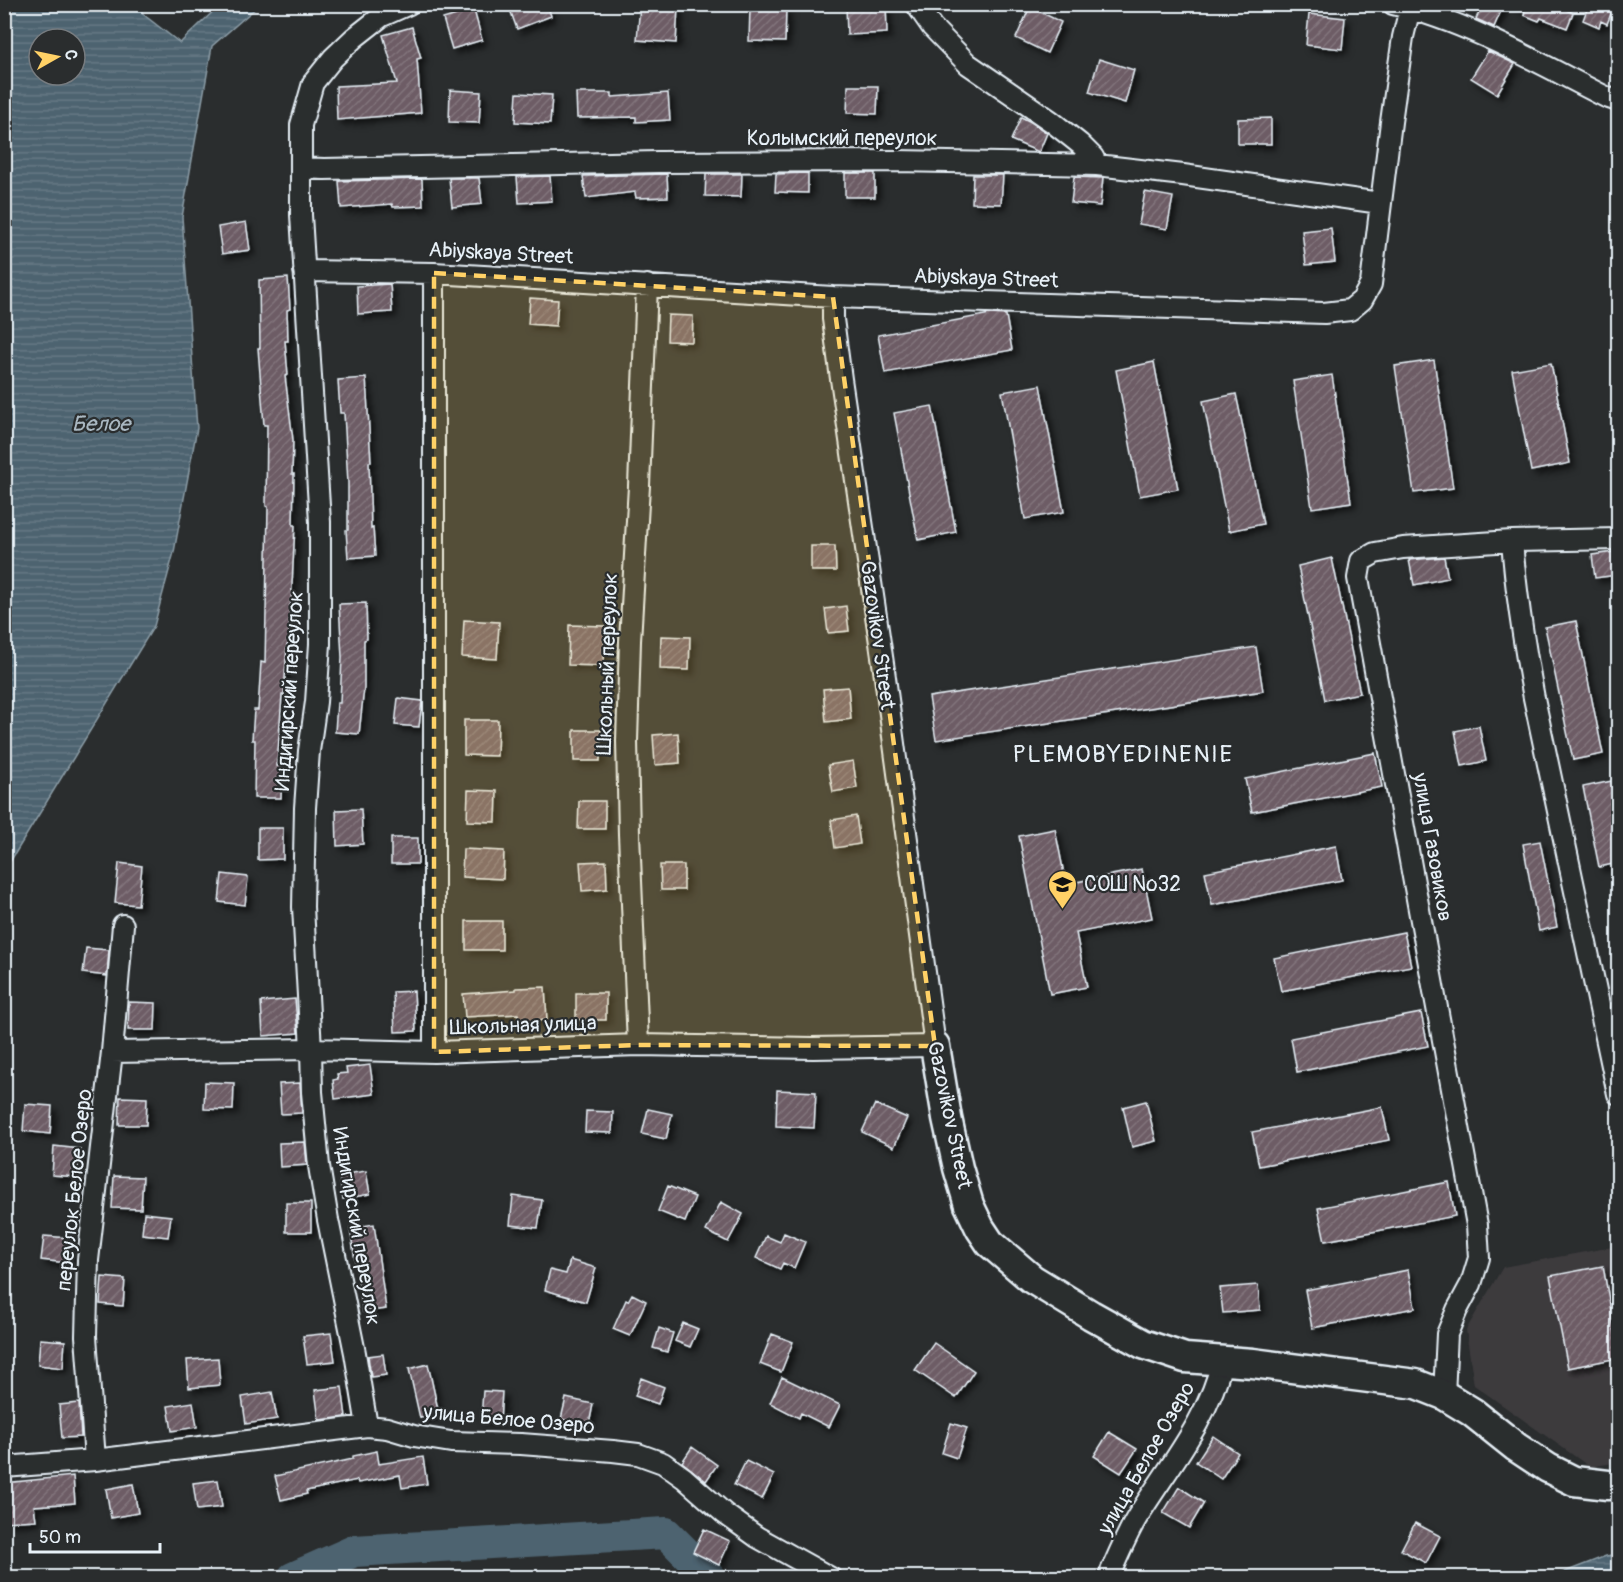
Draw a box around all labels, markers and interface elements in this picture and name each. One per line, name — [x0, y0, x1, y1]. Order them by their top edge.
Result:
north arrow — [27, 27, 87, 87]
text: С — [60, 48, 81, 61]
street label: Колымский переулок — [747, 125, 937, 152]
street label: Abiyskaya Street — [428, 236, 575, 271]
street label: Abiyskaya Street — [913, 262, 1059, 295]
water label: Белое — [72, 410, 132, 438]
street label: Gazovikov Street — [854, 559, 901, 712]
street label: Школьный переулок — [591, 572, 624, 755]
street label: Индигирский переулок — [269, 590, 310, 792]
district label: PLEMOBYEDINENIE — [1013, 740, 1233, 769]
street label: улица Газовиков — [1406, 770, 1459, 923]
school or university icon: СОШ №32 — [1047, 868, 1079, 910]
place label: СОШ №32 — [1084, 871, 1181, 898]
street label: Школьная улица — [449, 1009, 597, 1042]
street label: Gazovikov Street — [921, 1039, 978, 1192]
street label: переулок Белое Озеро — [50, 1088, 99, 1293]
street label: Индигирский переулок — [326, 1125, 387, 1327]
street label: улица Белое Озеро — [1091, 1377, 1201, 1540]
street label: улица Белое Озеро — [421, 1398, 596, 1440]
scale bar — [30, 1516, 160, 1554]
text: 50 m — [39, 1526, 81, 1549]

